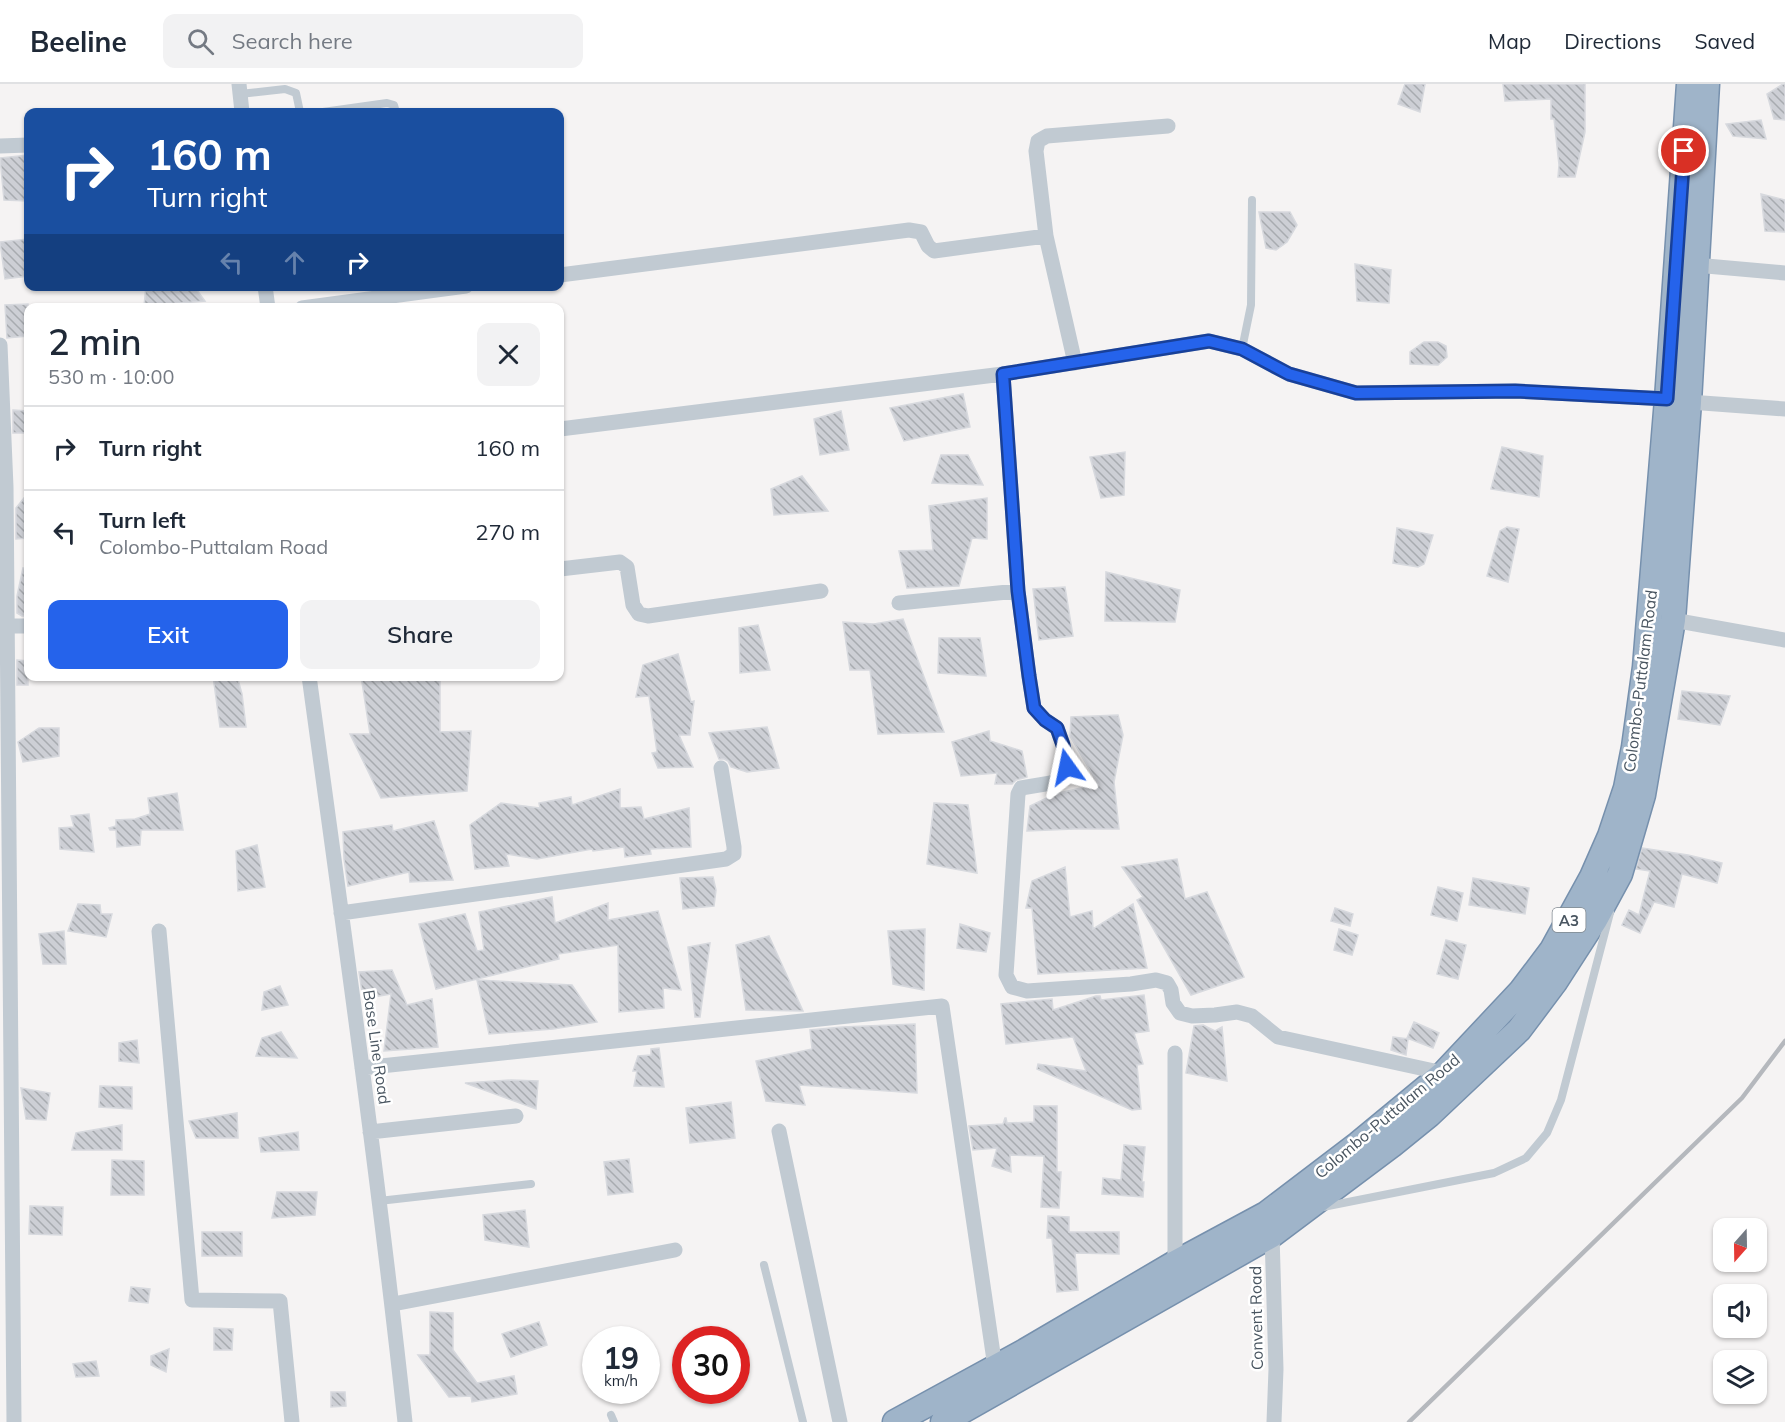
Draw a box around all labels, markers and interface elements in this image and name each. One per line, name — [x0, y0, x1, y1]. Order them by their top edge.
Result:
search box — [163, 14, 583, 68]
text: Beeline — [30, 24, 127, 59]
icon: search — [184, 25, 217, 58]
text: Search here — [232, 27, 353, 55]
text: Map — [1488, 28, 1531, 54]
text: Directions — [1564, 28, 1661, 54]
text: Saved — [1694, 28, 1755, 54]
pin — [1658, 125, 1709, 176]
text: 160 m — [147, 128, 272, 181]
icon: right — [48, 132, 126, 210]
icon: arrive — [1667, 134, 1700, 167]
text: Turn right — [147, 180, 267, 214]
icon: left — [215, 246, 248, 279]
icon: ahead — [278, 246, 311, 279]
icon: right — [341, 246, 374, 279]
text: 2 min — [48, 319, 142, 364]
button: close — [477, 323, 540, 386]
text: 530 m · 10:00 — [48, 364, 174, 389]
icon: right — [48, 432, 81, 465]
text: Turn right — [99, 434, 202, 462]
text: 160 m — [475, 434, 540, 462]
text: Turn left — [99, 506, 186, 534]
icon: left — [48, 516, 81, 549]
text: 270 m — [475, 518, 540, 546]
text: Colombo-Puttalam Road — [99, 534, 328, 559]
street label: Colombo-Puttalam Road — [1619, 589, 1661, 773]
button: Exit — [48, 600, 288, 669]
button: Share — [300, 600, 540, 669]
position arrow — [1035, 735, 1099, 799]
road number: A3 — [1552, 908, 1586, 932]
street label: Base Line Road — [359, 989, 395, 1105]
street label: Colombo-Puttalam Road — [1310, 1049, 1464, 1183]
north arrow — [1713, 1218, 1767, 1272]
map controls — [1713, 1218, 1767, 1404]
street label: Convent Road — [1245, 1266, 1267, 1370]
button: sound — [1713, 1284, 1767, 1338]
speed limit sign: 30 — [672, 1326, 750, 1404]
text: 19 — [603, 1339, 639, 1377]
button: layers — [1713, 1350, 1767, 1404]
text: km/h — [604, 1371, 638, 1390]

